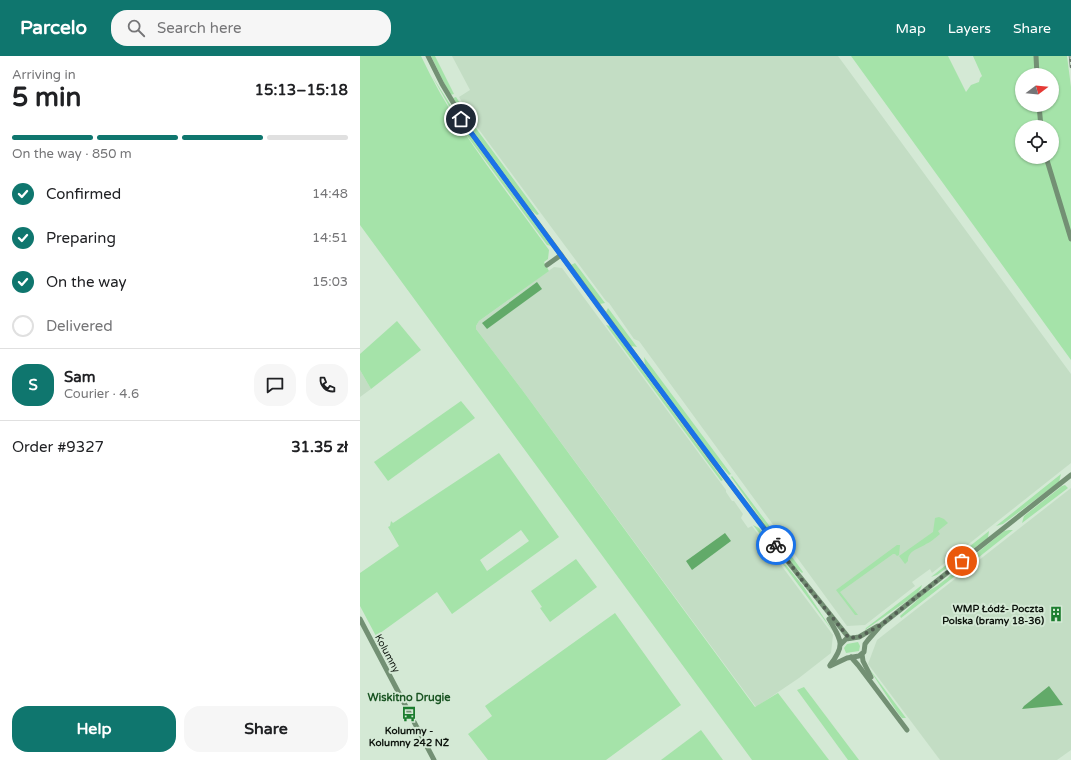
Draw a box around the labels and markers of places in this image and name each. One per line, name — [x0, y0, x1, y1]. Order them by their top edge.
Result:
pin — [444, 102, 478, 136]
pin — [945, 544, 979, 578]
place label: WMP Łódź- Poczta Polska (bramy 18-36) — [942, 603, 1044, 627]
building icon: WMP Łódź- Poczta Polska (bramy 18-36) — [1047, 605, 1065, 623]
bus stop icon: Kolumny - Kolumny 242 NŻ — [400, 705, 418, 723]
place label: Kolumny - Kolumny 242 NŻ — [369, 725, 450, 749]

